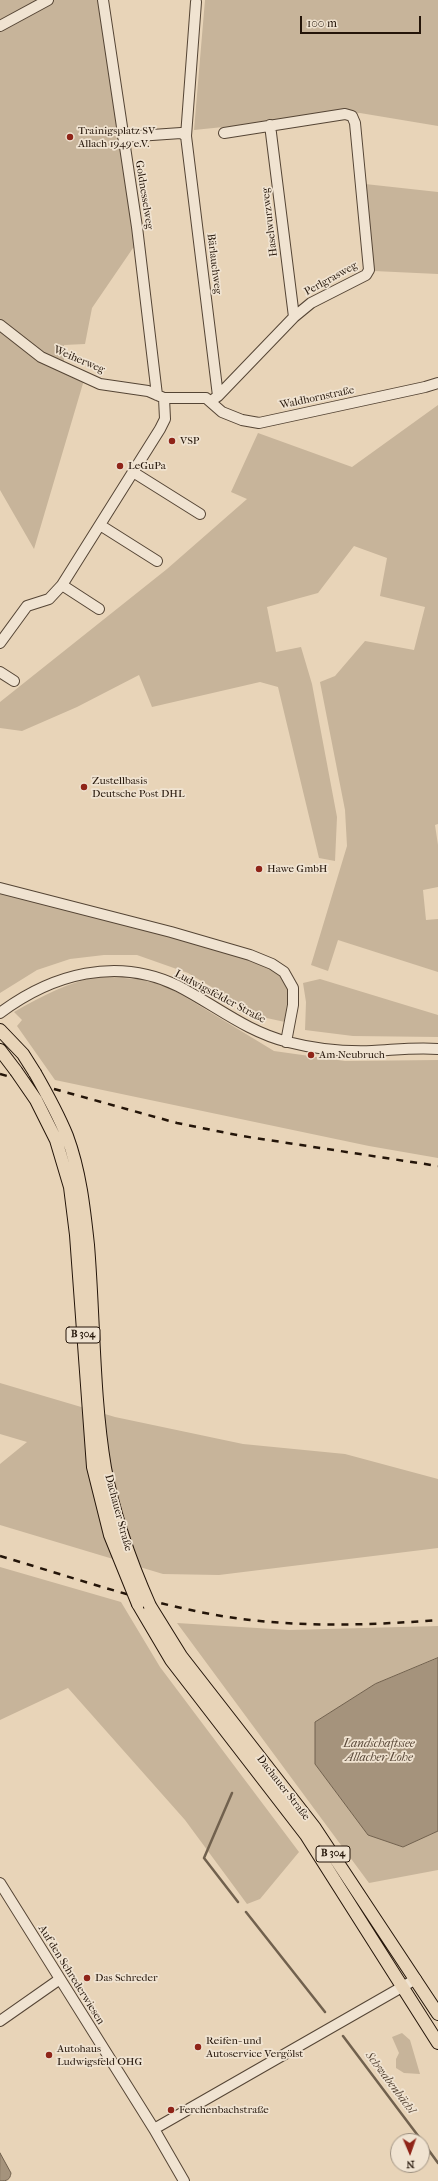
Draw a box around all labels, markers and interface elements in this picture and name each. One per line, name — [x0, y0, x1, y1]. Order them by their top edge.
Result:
scale bar — [302, 8, 423, 34]
text: 100 m — [307, 16, 337, 30]
place label: Trainigsplatz SV Allach 1949 e.V. — [78, 124, 155, 150]
marker: Trainigsplatz SV Allach 1949 e.V. — [65, 132, 75, 142]
street label: Goldnesselweg — [132, 160, 156, 230]
street label: Haselwurzweg — [259, 187, 281, 257]
street label: Bärlauchweg — [204, 233, 224, 295]
street label: Perlgrasweg — [302, 259, 360, 299]
street label: Weiherweg — [51, 343, 107, 377]
street label: Waldhornstraße — [278, 384, 356, 412]
place label: VSP — [180, 434, 200, 448]
marker: VSP — [167, 436, 177, 446]
place label: LeGuPa — [128, 459, 166, 473]
marker: LeGuPa — [115, 461, 125, 471]
place label: Zustellbasis Deutsche Post DHL — [92, 774, 185, 800]
marker: Zustellbasis Deutsche Post DHL — [79, 782, 89, 792]
place label: Hawe GmbH — [267, 862, 328, 876]
marker: Hawe GmbH — [254, 864, 264, 874]
street label: Ludwigsfelder Straße — [172, 967, 268, 1027]
place label: Am Neubruch — [319, 1048, 385, 1062]
marker: Am Neubruch — [306, 1050, 316, 1060]
road number: B 304 — [66, 1327, 100, 1343]
street label: Dachauer Straße — [101, 1473, 135, 1553]
water label: Landschaftssee Allacher Lohe — [343, 1737, 415, 1765]
street label: Dachauer Straße — [253, 1753, 313, 1823]
road number: B 304 — [316, 1846, 350, 1862]
street label: Auf den Schrederwiesen — [35, 1923, 107, 2027]
place label: Das Schreder — [95, 1971, 158, 1985]
marker: Das Schreder — [82, 1973, 92, 1983]
place label: Reifen- und Autoservice Vergölst — [206, 2034, 303, 2060]
place label: Autohaus Ludwigsfeld OHG — [57, 2042, 142, 2068]
marker: Reifen- und Autoservice Vergölst — [193, 2042, 203, 2052]
water label: Schwabenbächl — [362, 2049, 418, 2117]
marker: Autohaus Ludwigsfeld OHG — [44, 2050, 54, 2060]
place label: Ferchenbachstraße — [179, 2103, 269, 2117]
marker: Ferchenbachstraße — [166, 2105, 176, 2115]
north arrow — [390, 2133, 430, 2173]
text: N — [406, 2158, 415, 2171]

